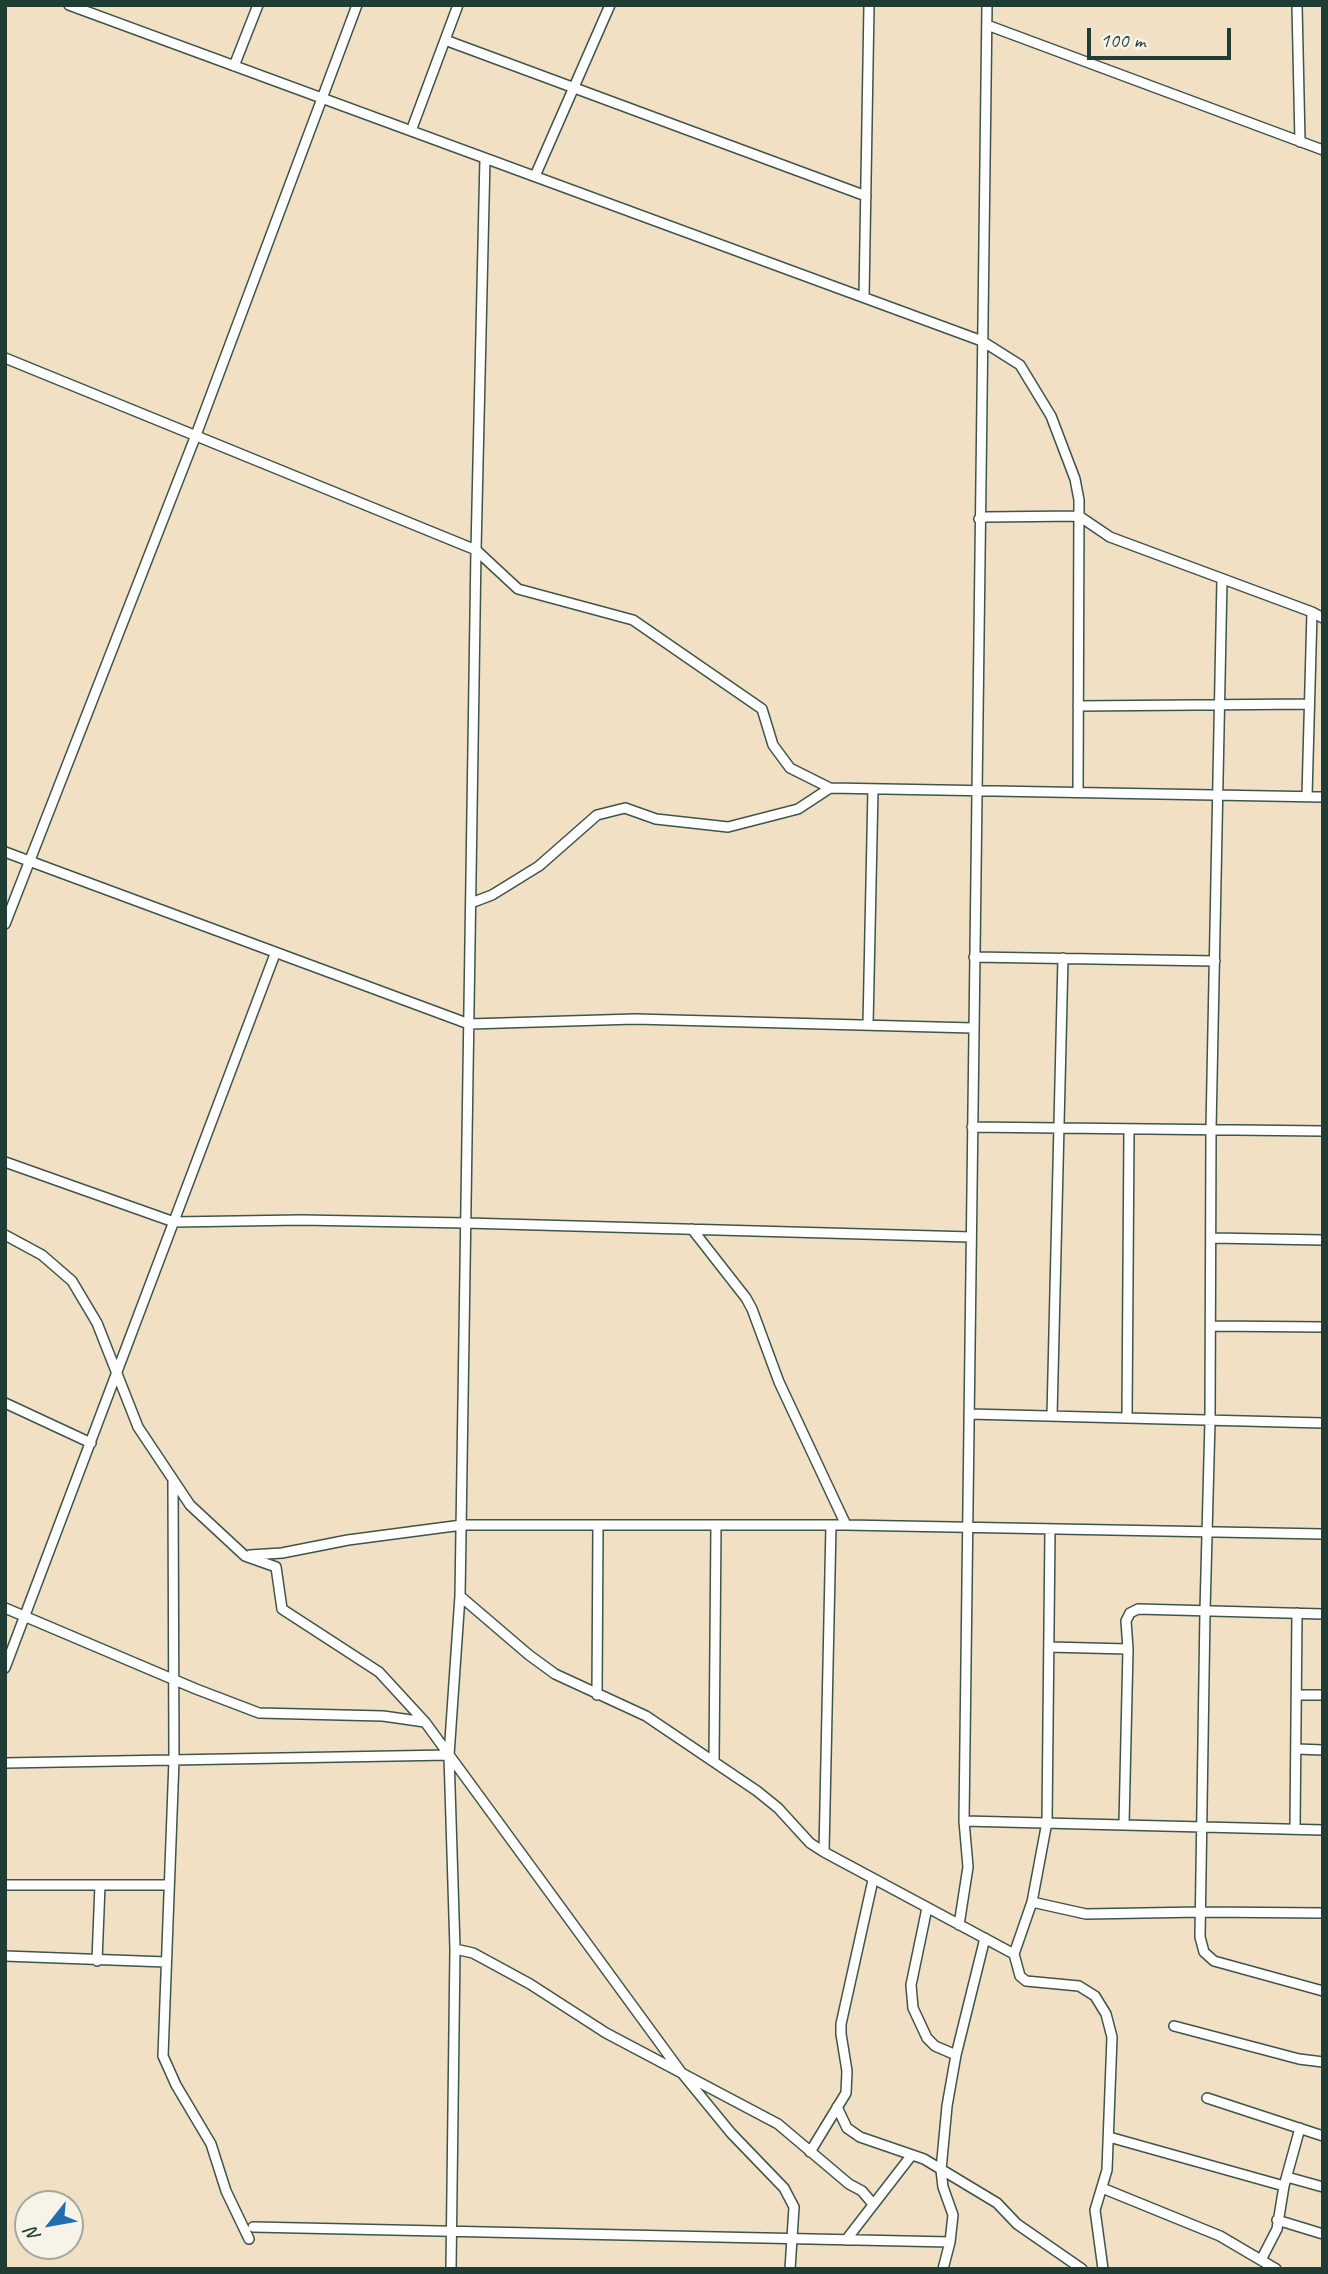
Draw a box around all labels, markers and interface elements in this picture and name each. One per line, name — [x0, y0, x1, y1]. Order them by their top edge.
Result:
scale bar — [1090, 14, 1234, 58]
text: 100 m — [1100, 27, 1145, 53]
north arrow — [14, 2190, 84, 2260]
text: N — [19, 2224, 46, 2246]

